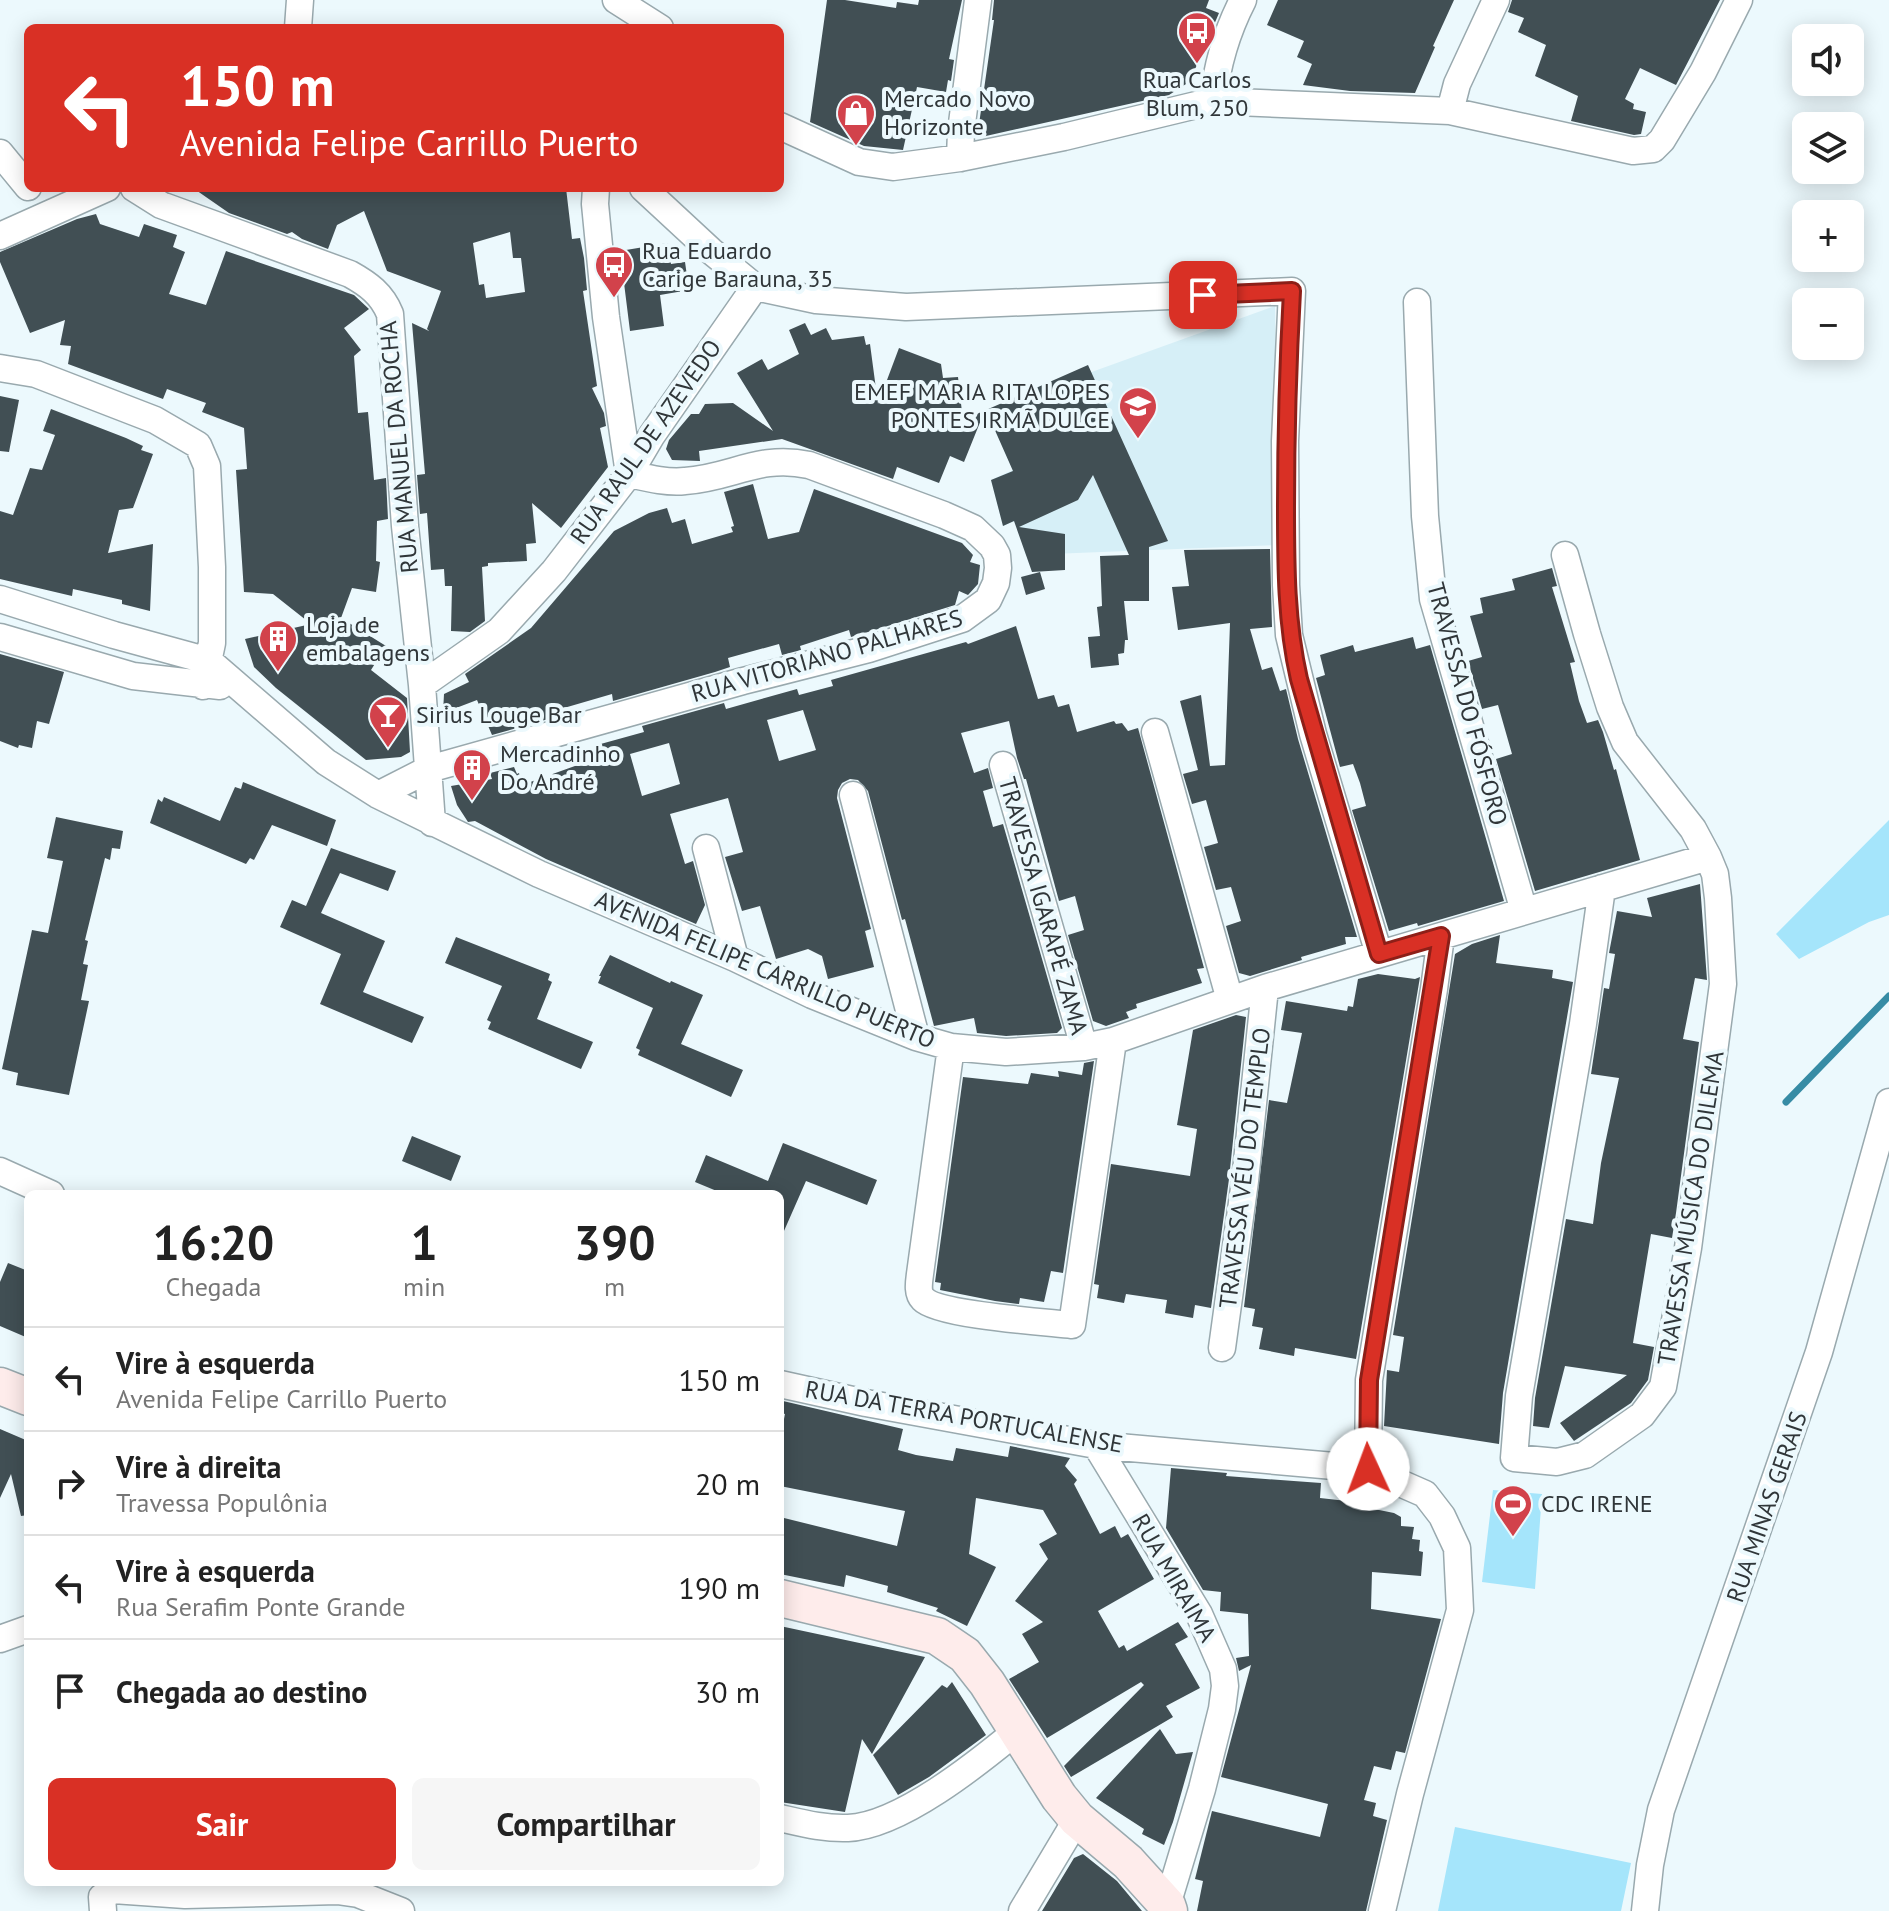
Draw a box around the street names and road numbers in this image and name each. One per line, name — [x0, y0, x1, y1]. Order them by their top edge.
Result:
street label: RUA MANUEL DA ROCHA — [372, 320, 425, 574]
street label: RUA RAUL DE AZEVEDO — [563, 333, 728, 550]
street label: TRAVESSA DO FÓSFORO — [1420, 579, 1515, 829]
street label: RUA VITORIANO PALHARES — [688, 602, 966, 709]
street label: TRAVESSA IGARAPÉ ZAMA — [992, 773, 1095, 1038]
street label: AVENIDA FELIPE CARRILLO PUERTO — [590, 884, 940, 1055]
street label: TRAVESSA VÉU DO TEMPLO — [1212, 1026, 1277, 1310]
street label: TRAVESSA MÚSICA DO DILEMA — [1650, 1049, 1731, 1367]
street label: RUA DA TERRA PORTUCALENSE — [803, 1373, 1125, 1460]
street label: RUA MINAS GERAIS — [1719, 1407, 1814, 1606]
street label: RUA MIRAIMA — [1125, 1508, 1224, 1647]

